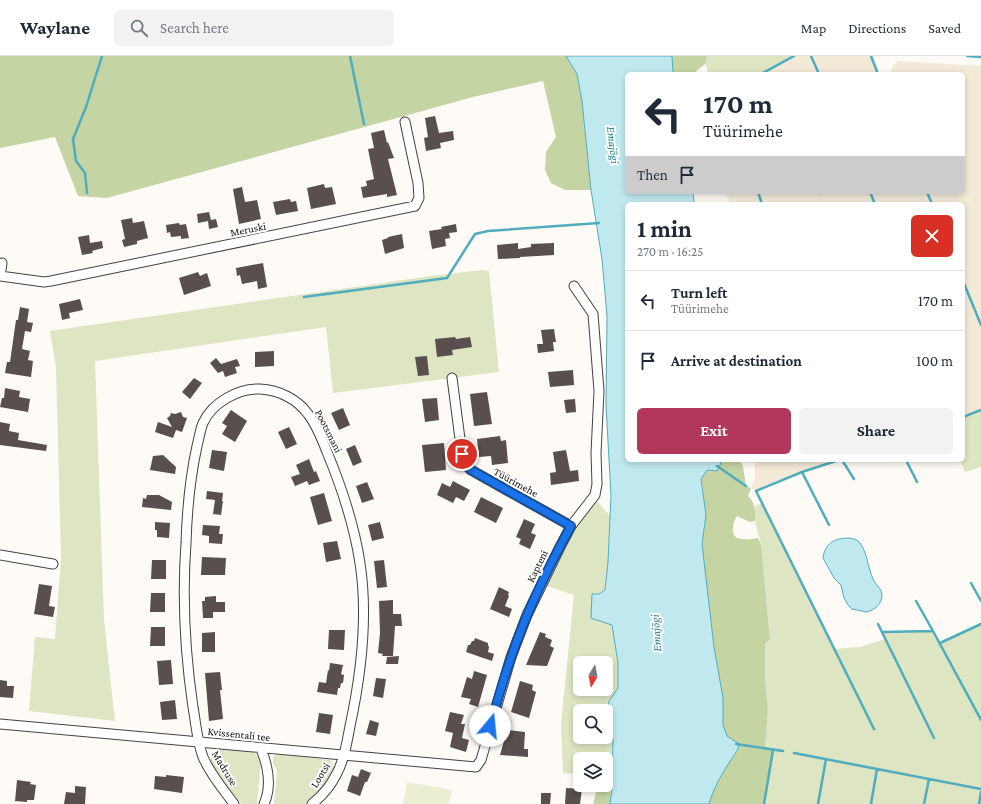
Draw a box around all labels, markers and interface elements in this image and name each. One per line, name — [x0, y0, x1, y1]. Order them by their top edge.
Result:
search box — [114, 10, 394, 46]
text: Waylane — [20, 17, 90, 38]
icon: search — [128, 17, 150, 39]
text: Search here — [160, 20, 229, 36]
text: Map — [801, 20, 826, 36]
text: Directions — [848, 20, 906, 36]
text: Saved — [928, 20, 961, 36]
icon: left — [637, 88, 689, 140]
text: 170 m — [703, 88, 773, 119]
text: Tüürimehe — [703, 121, 783, 141]
water label: Emajõgi — [604, 125, 622, 165]
icon: arrive — [676, 164, 698, 186]
text: Then — [637, 167, 668, 183]
text: 1 min — [637, 215, 692, 242]
button: close — [911, 215, 953, 257]
street label: Meruski — [229, 220, 267, 238]
text: 270 m · 16:25 — [637, 244, 703, 259]
text: Turn left — [671, 285, 727, 301]
icon: left — [637, 290, 659, 312]
text: 170 m — [918, 293, 953, 309]
text: Tüürimehe — [671, 301, 729, 316]
icon: arrive — [637, 350, 659, 372]
text: Arrive at destination — [671, 353, 802, 369]
text: 100 m — [916, 353, 953, 369]
street label: Pootsmani — [313, 407, 345, 455]
button: Exit — [637, 408, 791, 454]
button: Share — [799, 408, 953, 454]
pin — [445, 437, 479, 471]
icon: arrive — [451, 443, 473, 465]
street label: Tüürimehe — [492, 465, 540, 499]
street label: Kapteni — [524, 548, 551, 584]
water label: Emajõgi — [648, 613, 664, 652]
north arrow — [573, 656, 613, 696]
map controls — [573, 656, 613, 792]
button: search — [573, 704, 613, 744]
position arrow — [469, 705, 511, 747]
street label: Kvissentali tee — [207, 725, 271, 743]
street label: Madruse — [210, 748, 240, 788]
button: layers — [573, 752, 613, 792]
street label: Lootsi — [308, 760, 332, 790]

